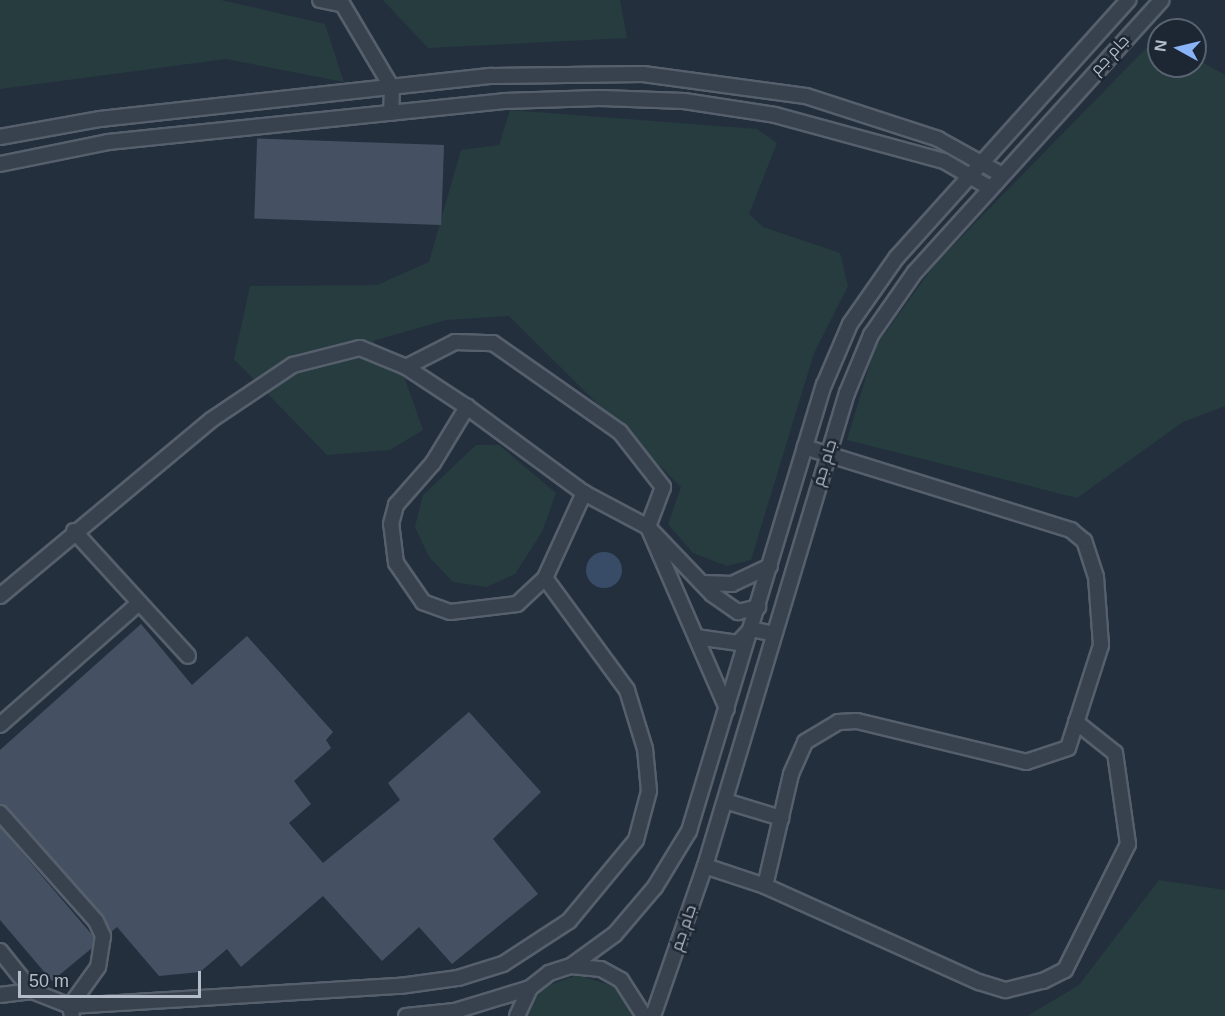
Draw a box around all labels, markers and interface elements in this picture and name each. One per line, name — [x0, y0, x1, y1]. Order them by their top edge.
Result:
north arrow — [1147, 18, 1207, 78]
street label: جام جم — [1087, 31, 1133, 79]
text: N — [1151, 39, 1170, 53]
street label: جام جم — [809, 437, 841, 489]
street label: جام جم — [667, 902, 701, 954]
scale bar — [21, 959, 204, 997]
text: 50 m — [29, 971, 69, 991]

